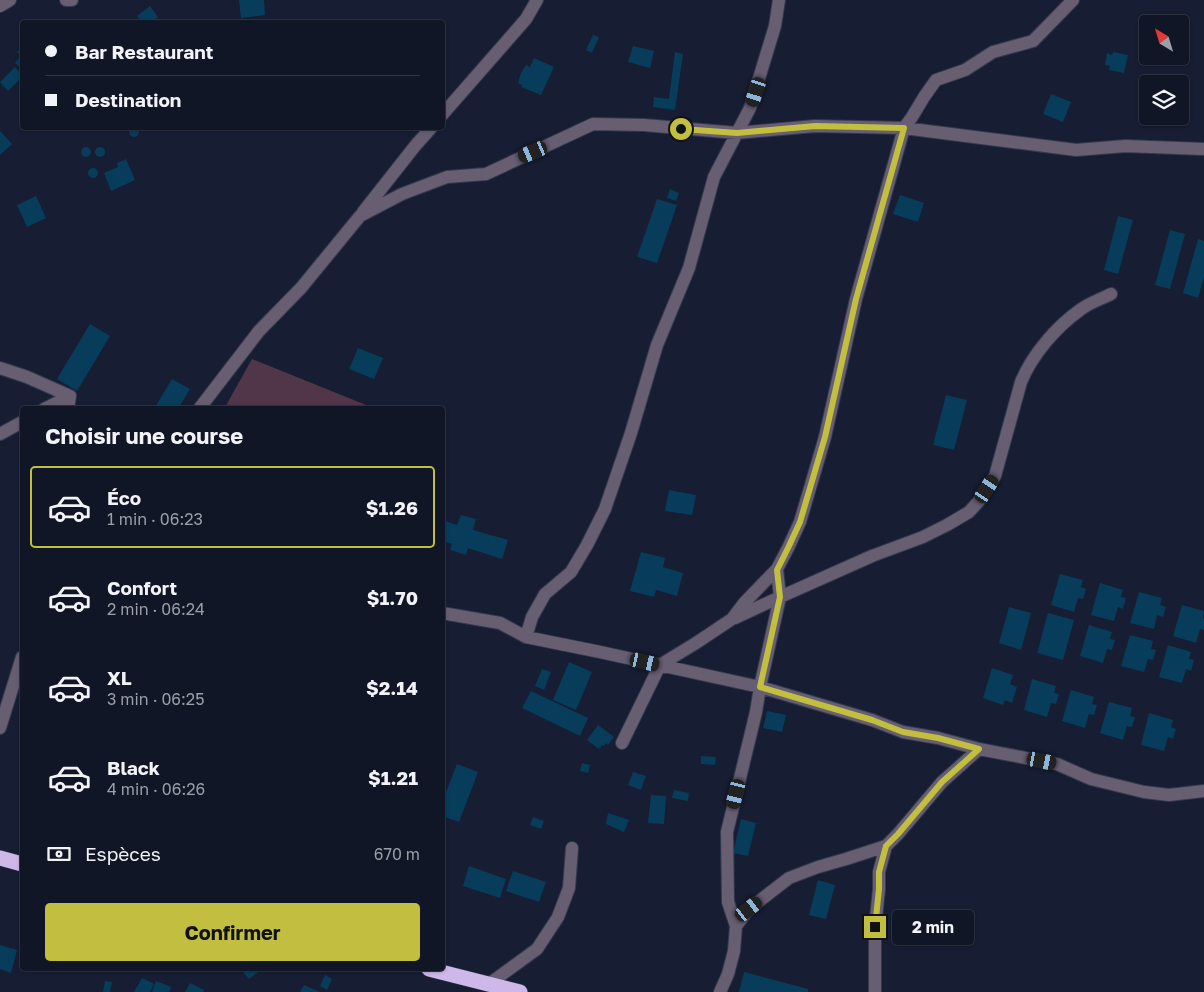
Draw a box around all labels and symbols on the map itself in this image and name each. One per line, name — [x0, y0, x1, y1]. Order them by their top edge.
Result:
north arrow — [1139, 15, 1189, 65]
car — [744, 75, 767, 109]
route start — [670, 118, 692, 140]
car — [516, 139, 549, 165]
car — [972, 472, 1001, 506]
car — [628, 651, 661, 673]
car — [1025, 751, 1058, 771]
car — [725, 778, 746, 810]
car — [732, 894, 765, 924]
callout: 2 min — [892, 910, 975, 944]
route end — [864, 916, 886, 938]

